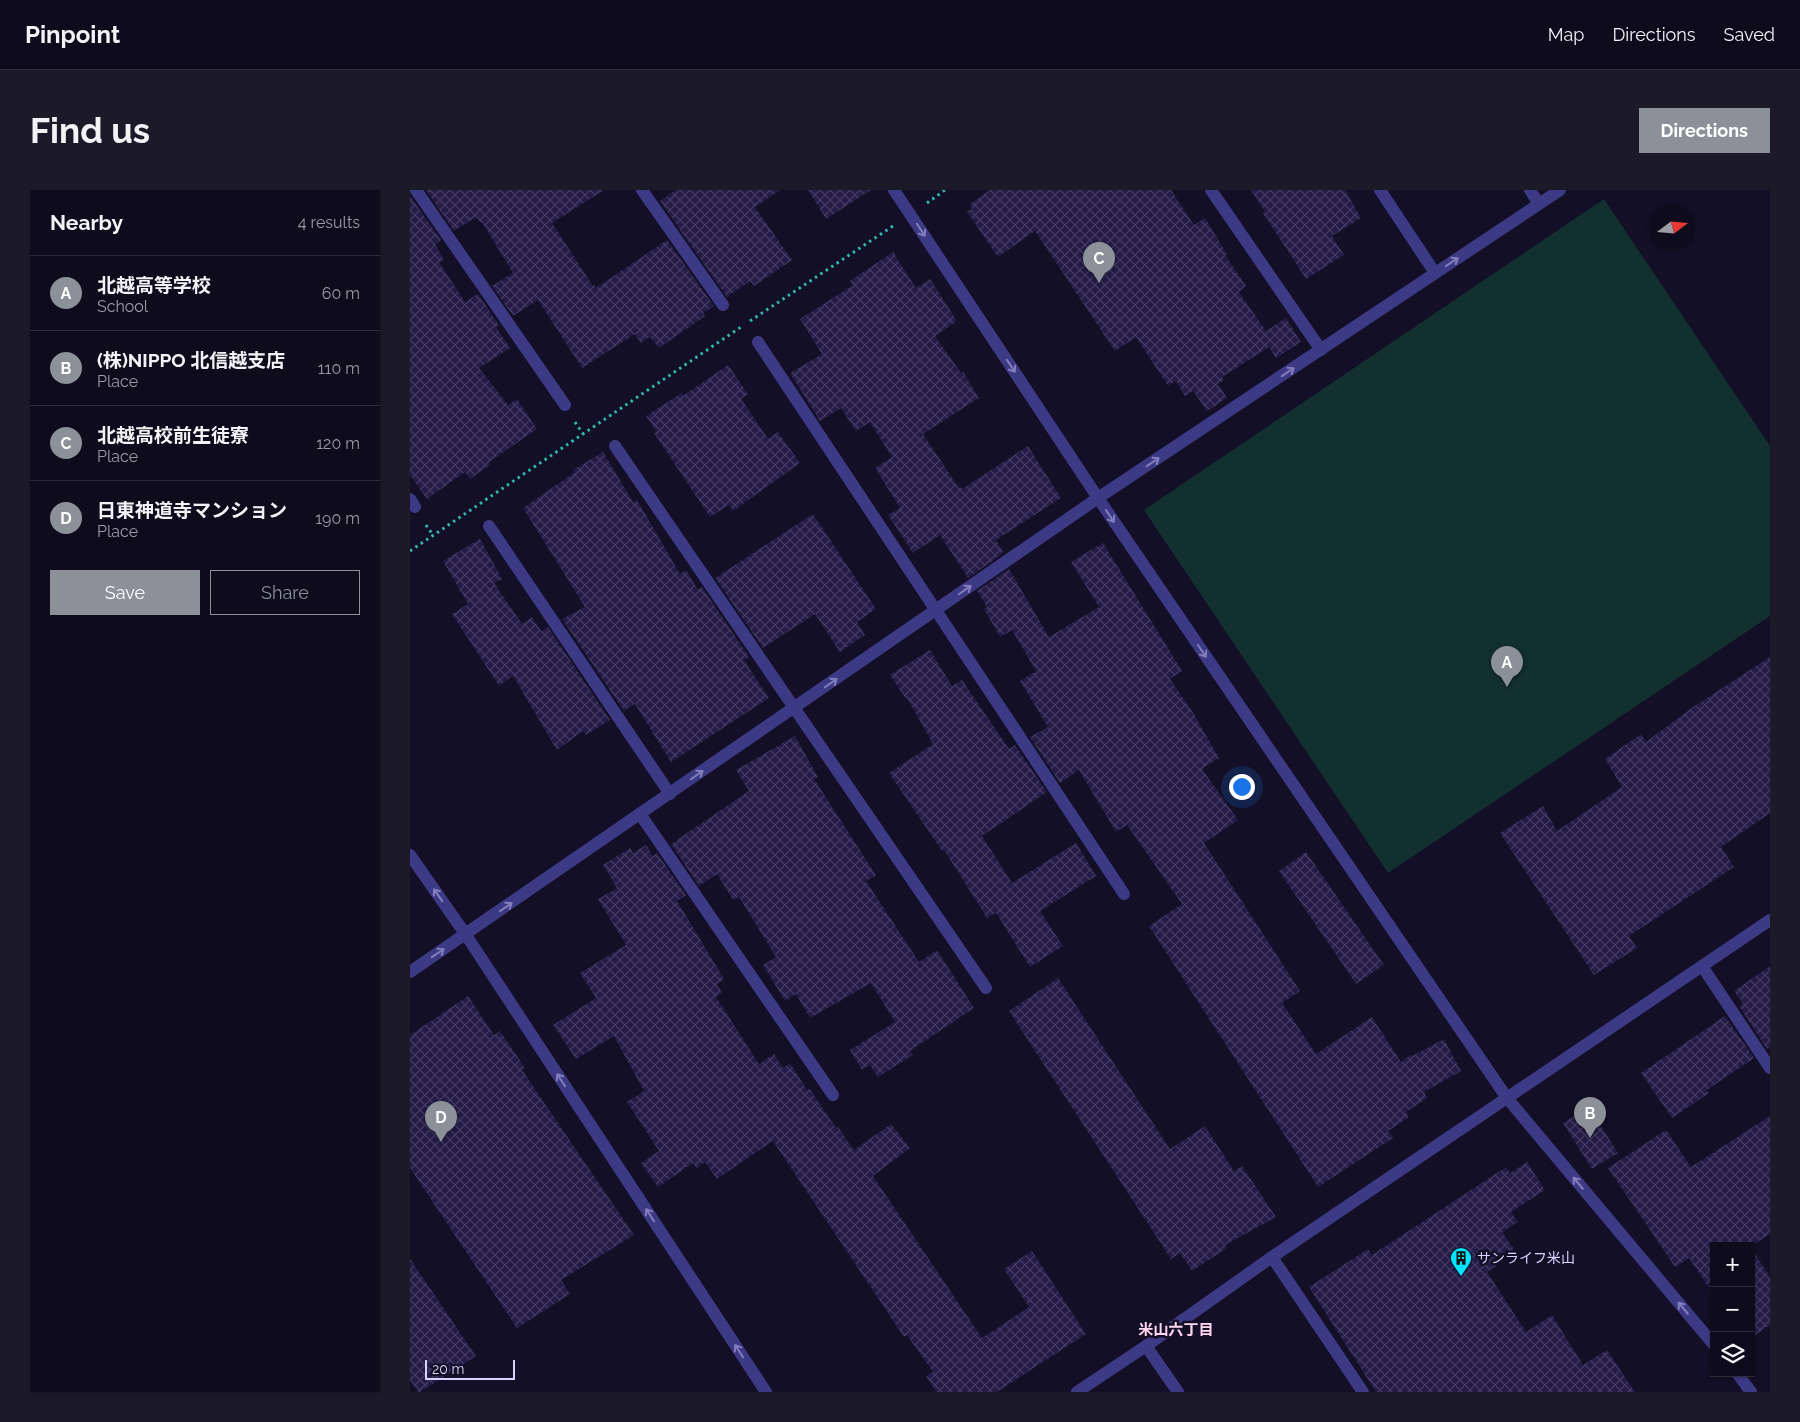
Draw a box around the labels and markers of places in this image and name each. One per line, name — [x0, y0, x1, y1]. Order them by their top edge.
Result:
pin: C — [1083, 242, 1115, 283]
pin: A — [1491, 646, 1523, 687]
pin: B — [1574, 1097, 1606, 1138]
pin: D — [425, 1101, 457, 1142]
building icon: サンライフ米山 — [1449, 1246, 1473, 1277]
place label: サンライフ米山 — [1477, 1250, 1575, 1266]

